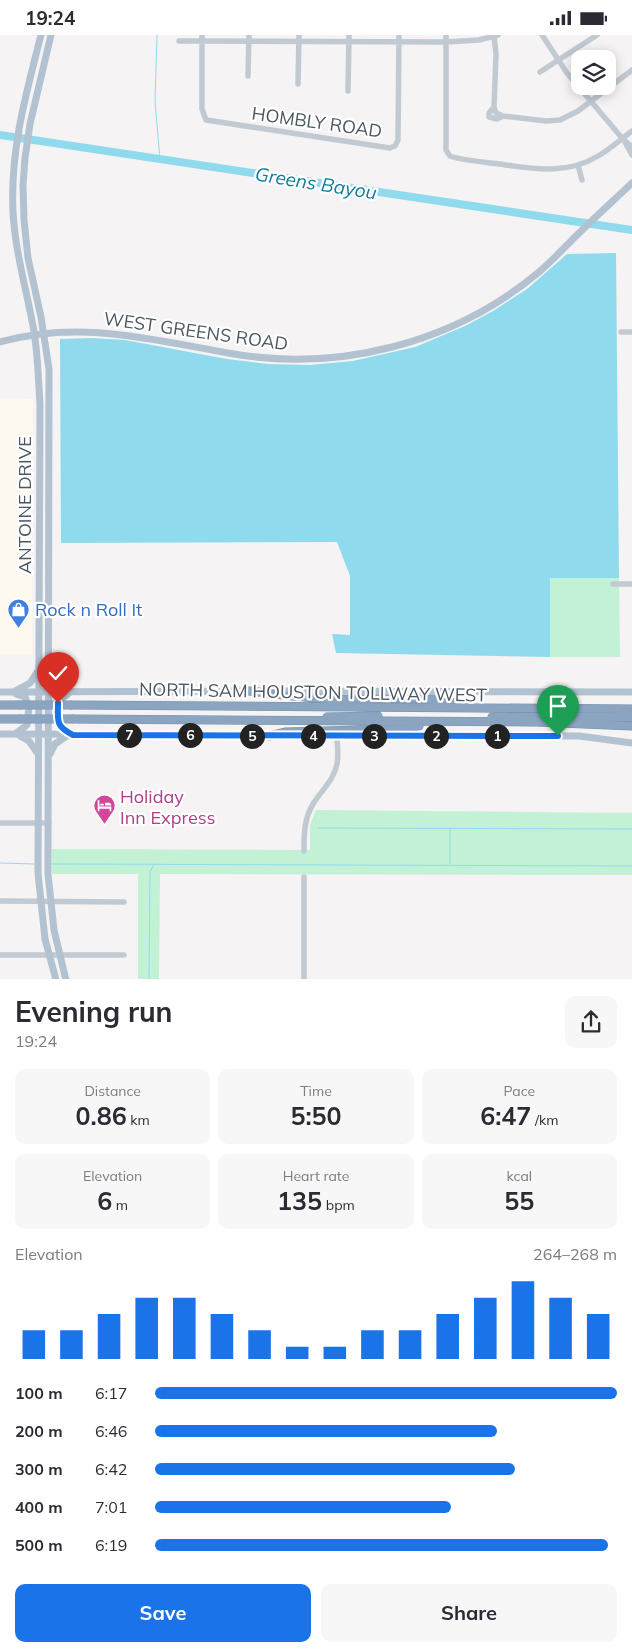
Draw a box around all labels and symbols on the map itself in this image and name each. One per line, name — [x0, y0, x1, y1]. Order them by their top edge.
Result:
street label: HOMBLY ROAD — [250, 101, 384, 143]
water label: Greens Bayou — [253, 162, 379, 204]
street label: WEST GREENS ROAD — [102, 307, 290, 355]
street label: ANTOINE DRIVE — [13, 436, 36, 574]
shop icon: Rock n Roll It — [7, 597, 31, 628]
place label: Rock n Roll It — [35, 598, 142, 621]
pin — [37, 652, 79, 703]
street label: NORTH SAM HOUSTON TOLLWAY WEST — [139, 677, 487, 707]
pin — [537, 685, 579, 736]
pin: 7 — [116, 723, 142, 747]
pin: 6 — [178, 723, 202, 747]
pin: 5 — [240, 723, 264, 749]
pin: 4 — [300, 723, 326, 749]
pin: 3 — [362, 723, 386, 749]
pin: 2 — [424, 723, 448, 749]
pin: 1 — [484, 723, 510, 749]
place label: Holiday Inn Express — [120, 785, 216, 829]
hotel icon: Holiday Inn Express — [92, 794, 116, 825]

